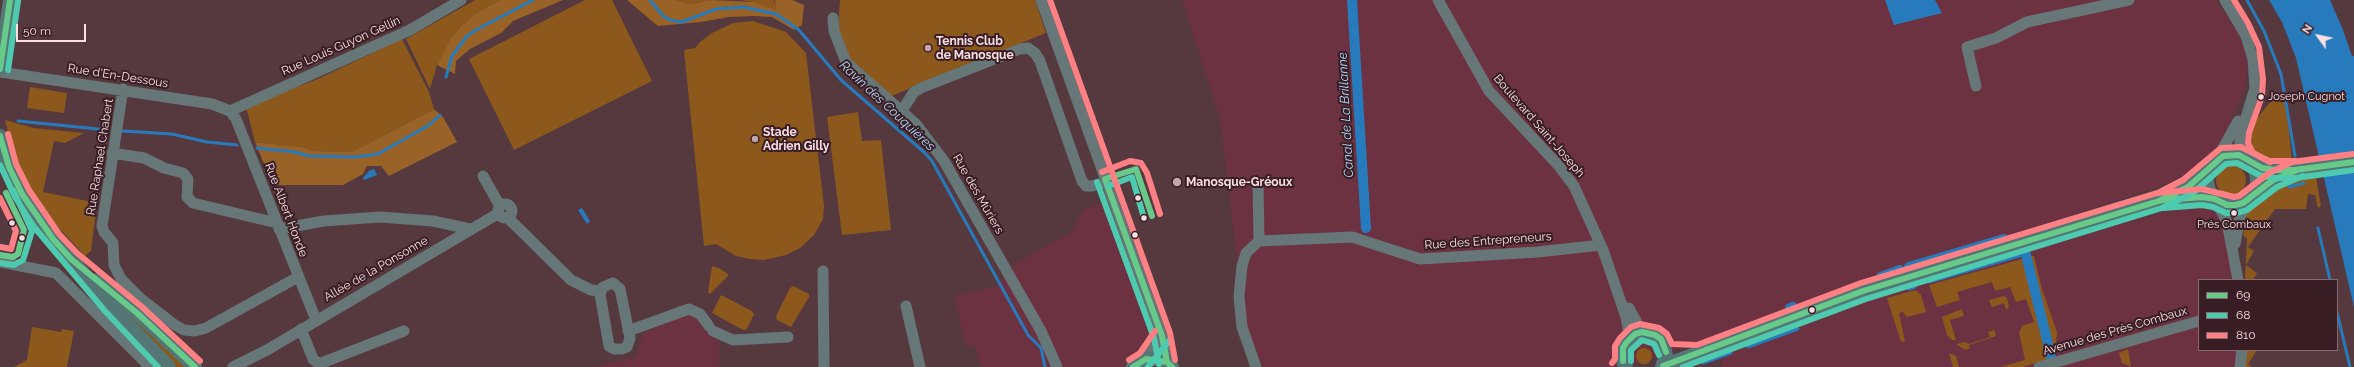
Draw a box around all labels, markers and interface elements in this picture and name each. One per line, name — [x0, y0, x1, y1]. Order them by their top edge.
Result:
street label: Rue Louis Guyon Gellin — [279, 13, 403, 79]
scale bar — [18, 16, 88, 42]
north arrow — [2298, 16, 2338, 56]
text: N — [2300, 22, 2315, 36]
text: 50 m — [23, 24, 51, 38]
place label: Tennis Club de Manosque — [936, 34, 1014, 62]
marker: Tennis Club de Manosque — [923, 43, 933, 53]
water label: Canal de La Brillanne — [1335, 52, 1357, 178]
water label: Ravin des Couquiéres — [836, 58, 938, 154]
street label: Rue d'En-Dessous — [67, 61, 169, 91]
street label: Boulevard Saint-Joseph — [1490, 72, 1588, 180]
place label: Joseph Cugnot — [2268, 90, 2345, 104]
marker: Joseph Cugnot — [2256, 92, 2266, 102]
street label: Rue Raphael Chabert — [84, 98, 116, 216]
place label: Stade Adrien Gilly — [763, 125, 829, 153]
marker: Stade Adrien Gilly — [750, 134, 760, 144]
street label: Rue des Mûriers — [949, 151, 1007, 237]
street label: Rue Albert Honde — [261, 161, 311, 259]
place label: Manosque-Gréoux — [1186, 175, 1292, 189]
marker: Manosque-Gréoux — [1171, 176, 1183, 188]
unlabelled marker — [1133, 193, 1143, 203]
marker: Prés Combaux — [2229, 208, 2239, 218]
unlabelled marker — [1139, 213, 1149, 223]
unlabelled marker — [7, 218, 17, 228]
place label: Prés Combaux — [2197, 218, 2271, 232]
street label: Rue des Entrepreneurs — [1424, 229, 1552, 253]
unlabelled marker — [1130, 230, 1140, 240]
unlabelled marker — [17, 233, 27, 243]
street label: Allée de la Ponsonne — [321, 233, 431, 305]
legend — [2198, 279, 2338, 351]
text: 69 — [2236, 288, 2250, 302]
street label: Avenue des Près Combaux — [2041, 303, 2189, 359]
unlabelled marker — [1807, 305, 1817, 315]
text: 68 — [2236, 308, 2250, 322]
text: 810 — [2236, 328, 2256, 342]

